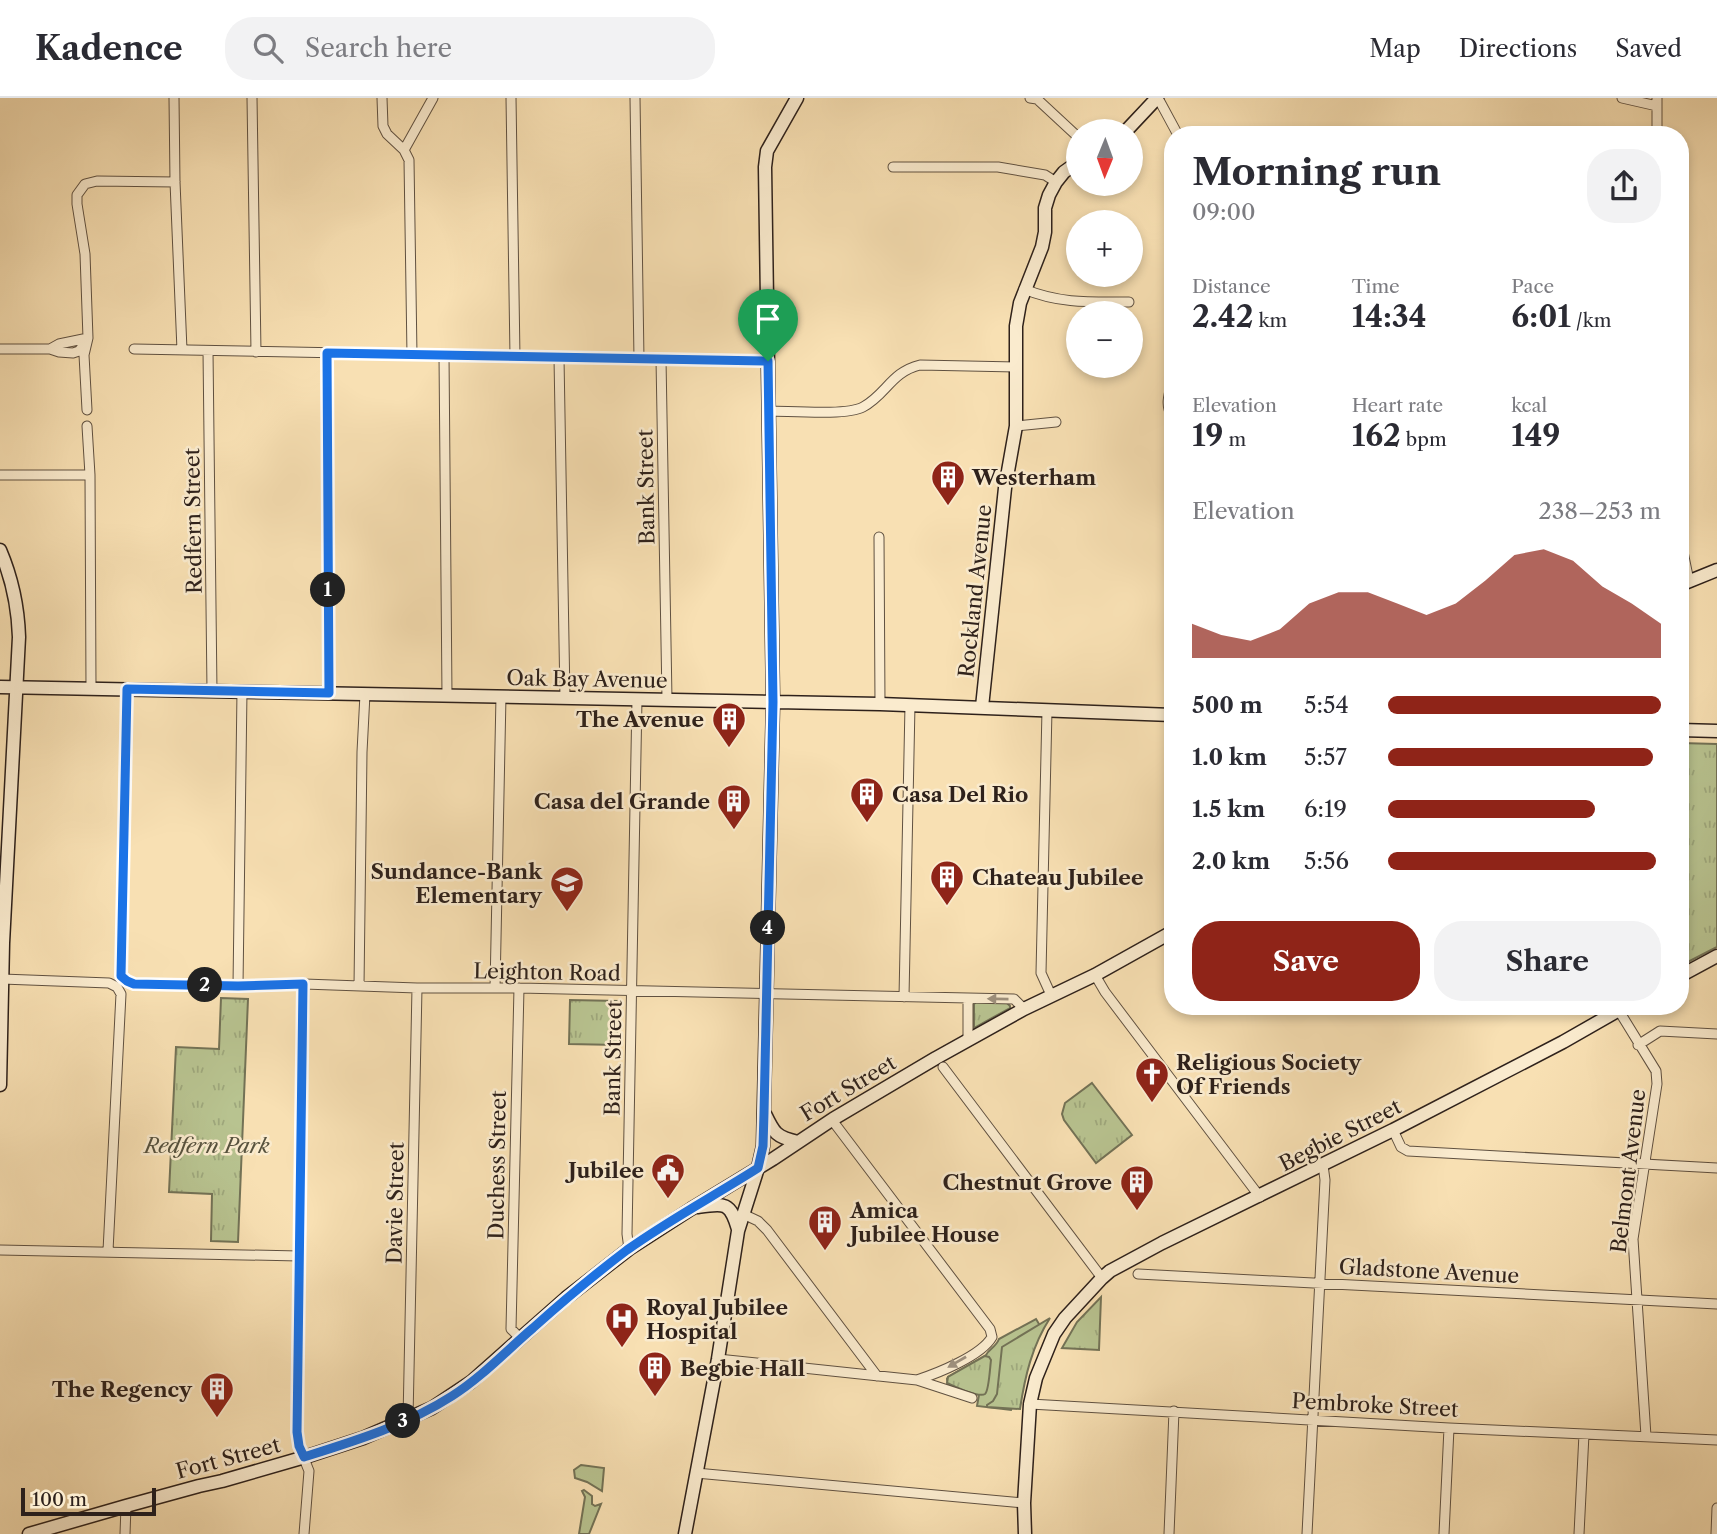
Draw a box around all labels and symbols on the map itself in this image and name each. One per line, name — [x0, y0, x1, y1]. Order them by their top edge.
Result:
north arrow — [1066, 119, 1143, 196]
pin — [738, 289, 798, 361]
street label: Bank Street — [632, 428, 660, 545]
street label: Redfern Street — [179, 447, 207, 594]
building icon: Westerham — [929, 458, 967, 507]
place label: Westerham — [971, 465, 1096, 490]
street label: Rockland Avenue — [953, 503, 997, 679]
pin: 1 — [310, 573, 346, 608]
street label: Oak Bay Avenue — [506, 665, 668, 693]
building icon: The Avenue — [710, 700, 748, 749]
place label: The Avenue — [576, 707, 704, 732]
building icon: Casa Del Rio — [848, 775, 886, 824]
building icon: Casa del Grande — [715, 782, 753, 831]
place label: Casa Del Rio — [892, 782, 1028, 807]
place label: Casa del Grande — [534, 789, 710, 814]
building icon: Chateau Jubilee — [928, 858, 966, 907]
place label: Sundance-Bank Elementary — [371, 859, 543, 908]
school or university icon: Sundance-Bank Elementary — [548, 864, 586, 913]
place label: Chateau Jubilee — [972, 865, 1143, 890]
pin: 4 — [750, 910, 786, 946]
street label: Leighton Road — [473, 958, 621, 986]
pin: 2 — [188, 968, 222, 1002]
one-way arrow — [987, 993, 1009, 1005]
street label: Bank Street — [599, 999, 627, 1116]
street label: Fort Street — [796, 1049, 901, 1126]
place label: Religious Society Of Friends — [1176, 1050, 1362, 1099]
church icon: Religious Society Of Friends — [1133, 1055, 1171, 1104]
street label: Belmont Avenue — [1606, 1088, 1650, 1254]
street label: Duchess Street — [483, 1090, 511, 1240]
street label: Begbie Street — [1275, 1093, 1406, 1176]
park label: Redfern Park — [142, 1133, 270, 1158]
street label: Davie Street — [381, 1141, 409, 1264]
public building icon: Jubilee — [649, 1151, 687, 1200]
place label: Jubilee — [564, 1158, 644, 1183]
building icon: Chestnut Grove — [1118, 1163, 1156, 1212]
place label: Chestnut Grove — [943, 1170, 1112, 1195]
place label: Amica Jubilee House — [846, 1198, 999, 1247]
building icon: Amica Jubilee House — [806, 1203, 844, 1252]
street label: Gladstone Avenue — [1338, 1254, 1520, 1288]
place label: Royal Jubilee Hospital — [646, 1295, 788, 1344]
hospital icon: Royal Jubilee Hospital — [603, 1300, 641, 1349]
building icon: Begbie Hall — [636, 1349, 674, 1398]
place label: Begbie Hall — [680, 1356, 805, 1381]
one-way arrow — [948, 1356, 967, 1369]
building icon: The Regency — [198, 1370, 236, 1419]
place label: The Regency — [52, 1377, 193, 1402]
street label: Pembroke Street — [1291, 1388, 1460, 1422]
pin: 3 — [386, 1404, 420, 1438]
street label: Fort Street — [173, 1432, 283, 1484]
scale bar — [21, 1485, 156, 1517]

